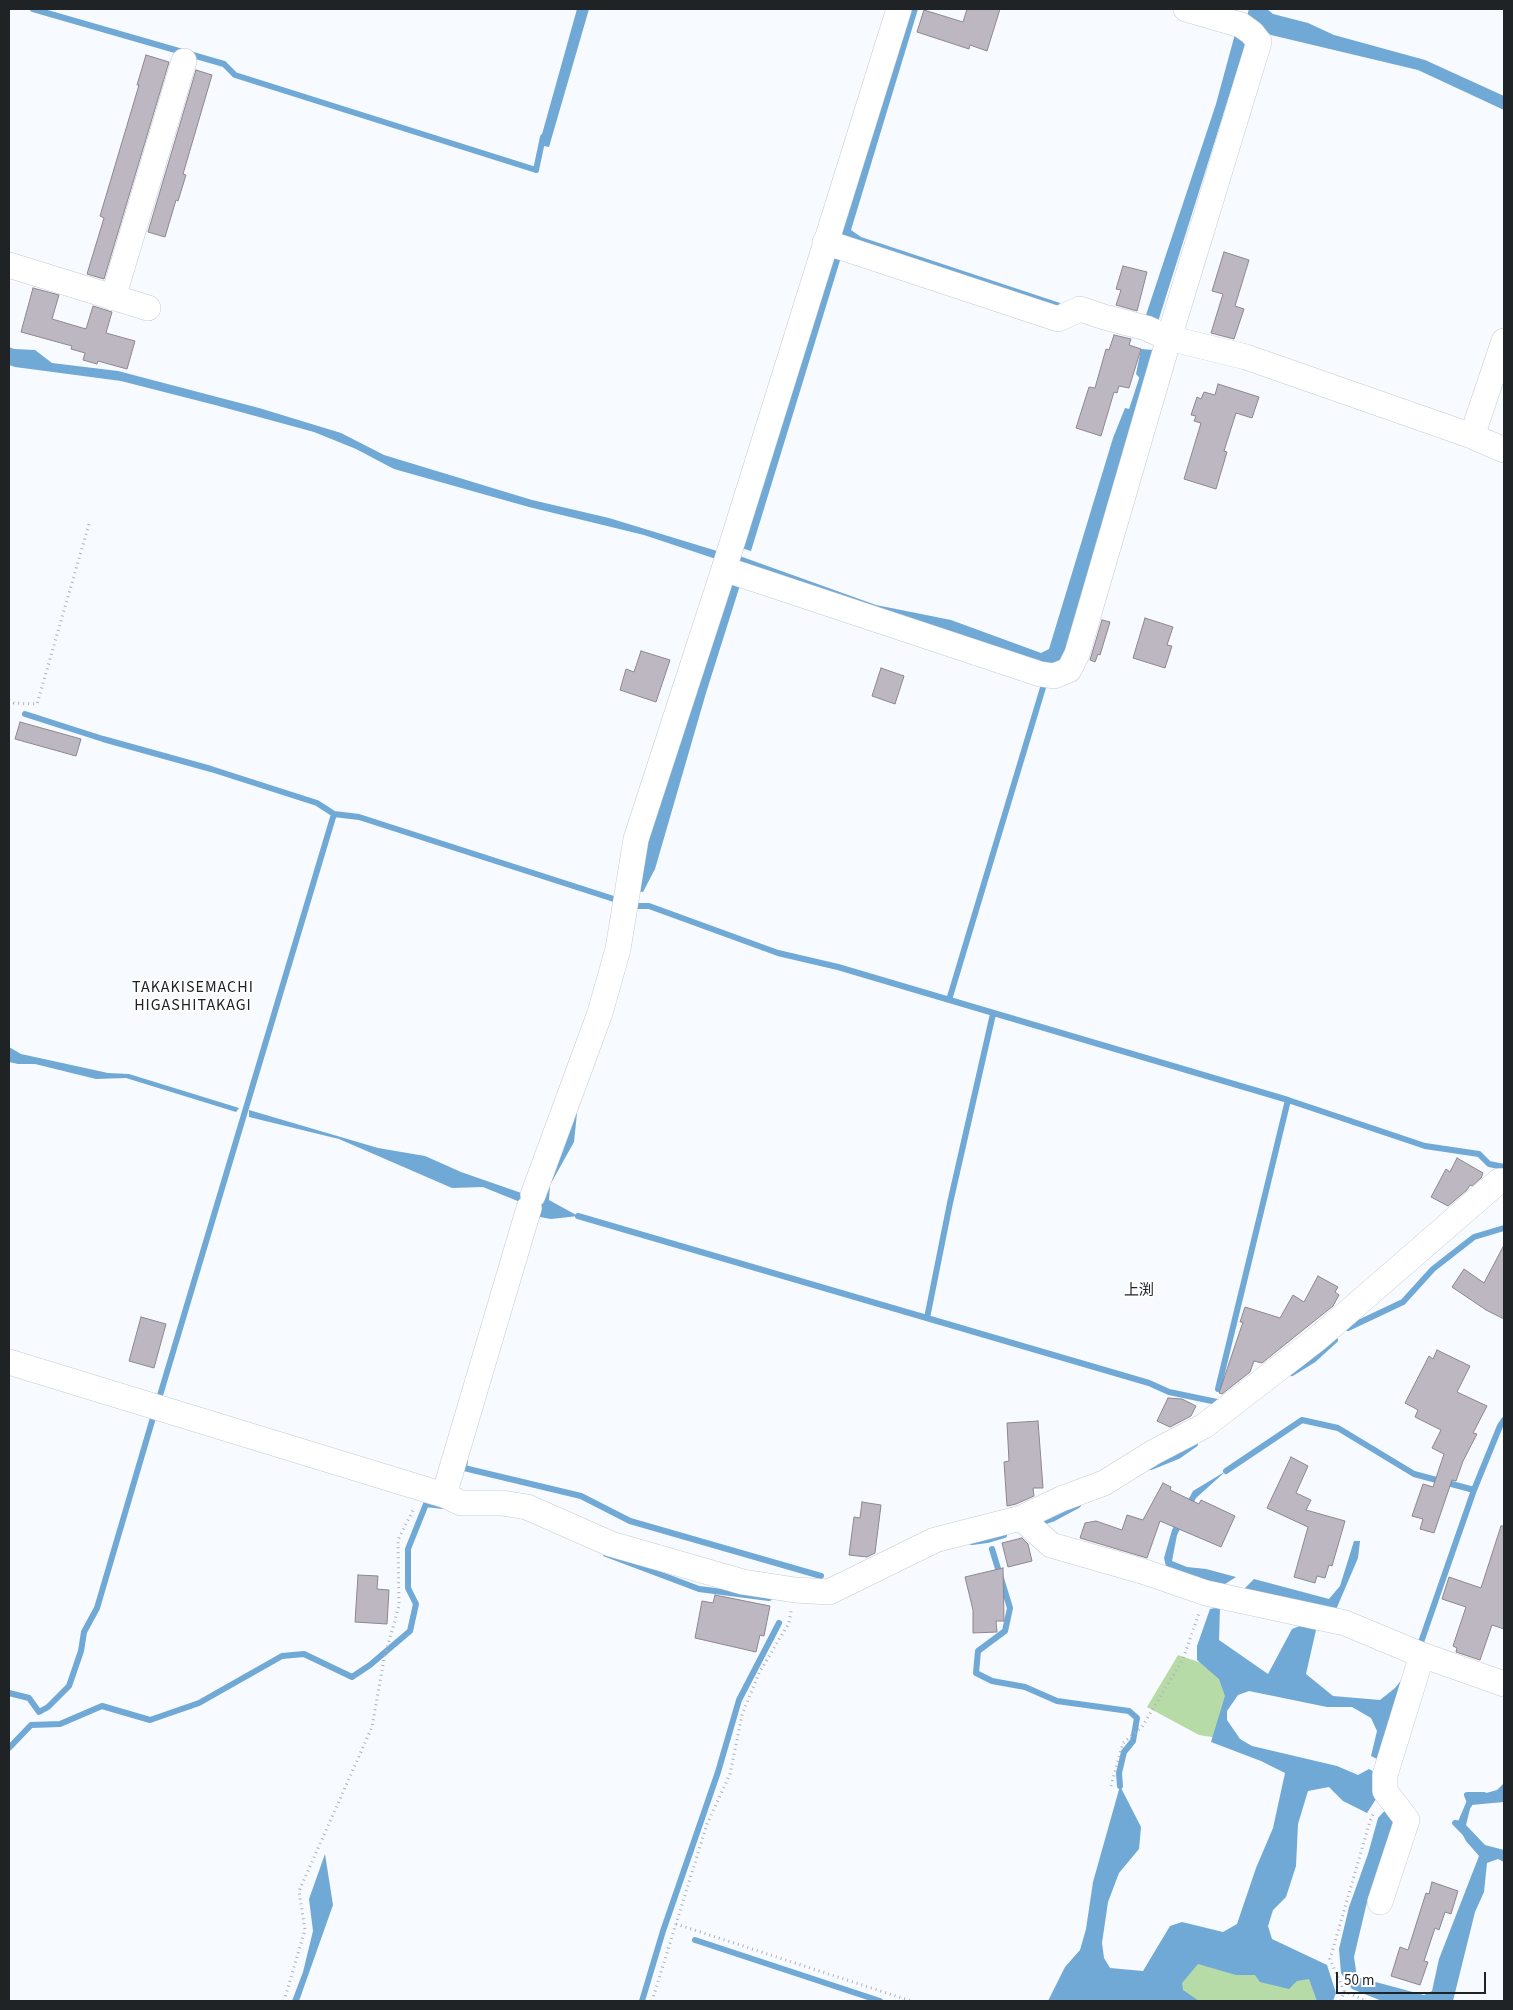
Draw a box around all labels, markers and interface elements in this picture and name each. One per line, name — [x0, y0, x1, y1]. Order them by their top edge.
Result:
district label: TAKAKISEMACHI HIGASHITAKAGI — [130, 978, 256, 1016]
district label: 上渕 — [1124, 1283, 1154, 1301]
scale bar — [1338, 1962, 1488, 1994]
text: 50 m — [1344, 1970, 1374, 1991]

